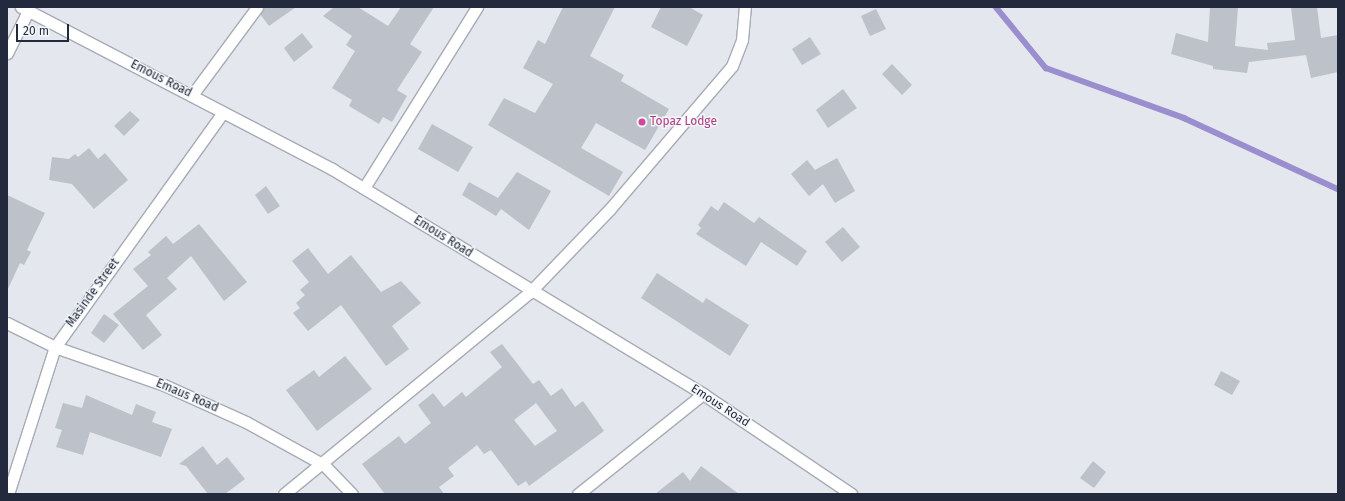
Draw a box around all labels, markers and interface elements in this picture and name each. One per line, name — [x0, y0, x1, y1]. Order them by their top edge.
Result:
scale bar — [18, 16, 71, 42]
text: 20 m — [23, 24, 49, 38]
street label: Emous Road — [128, 57, 194, 101]
place label: Topaz Lodge — [650, 115, 717, 129]
marker: Topaz Lodge — [637, 117, 647, 127]
street label: Emous Road — [411, 213, 475, 261]
street label: Masinde Street — [63, 256, 123, 330]
street label: Emaus Road — [154, 376, 220, 416]
street label: Emous Road — [688, 382, 752, 430]

